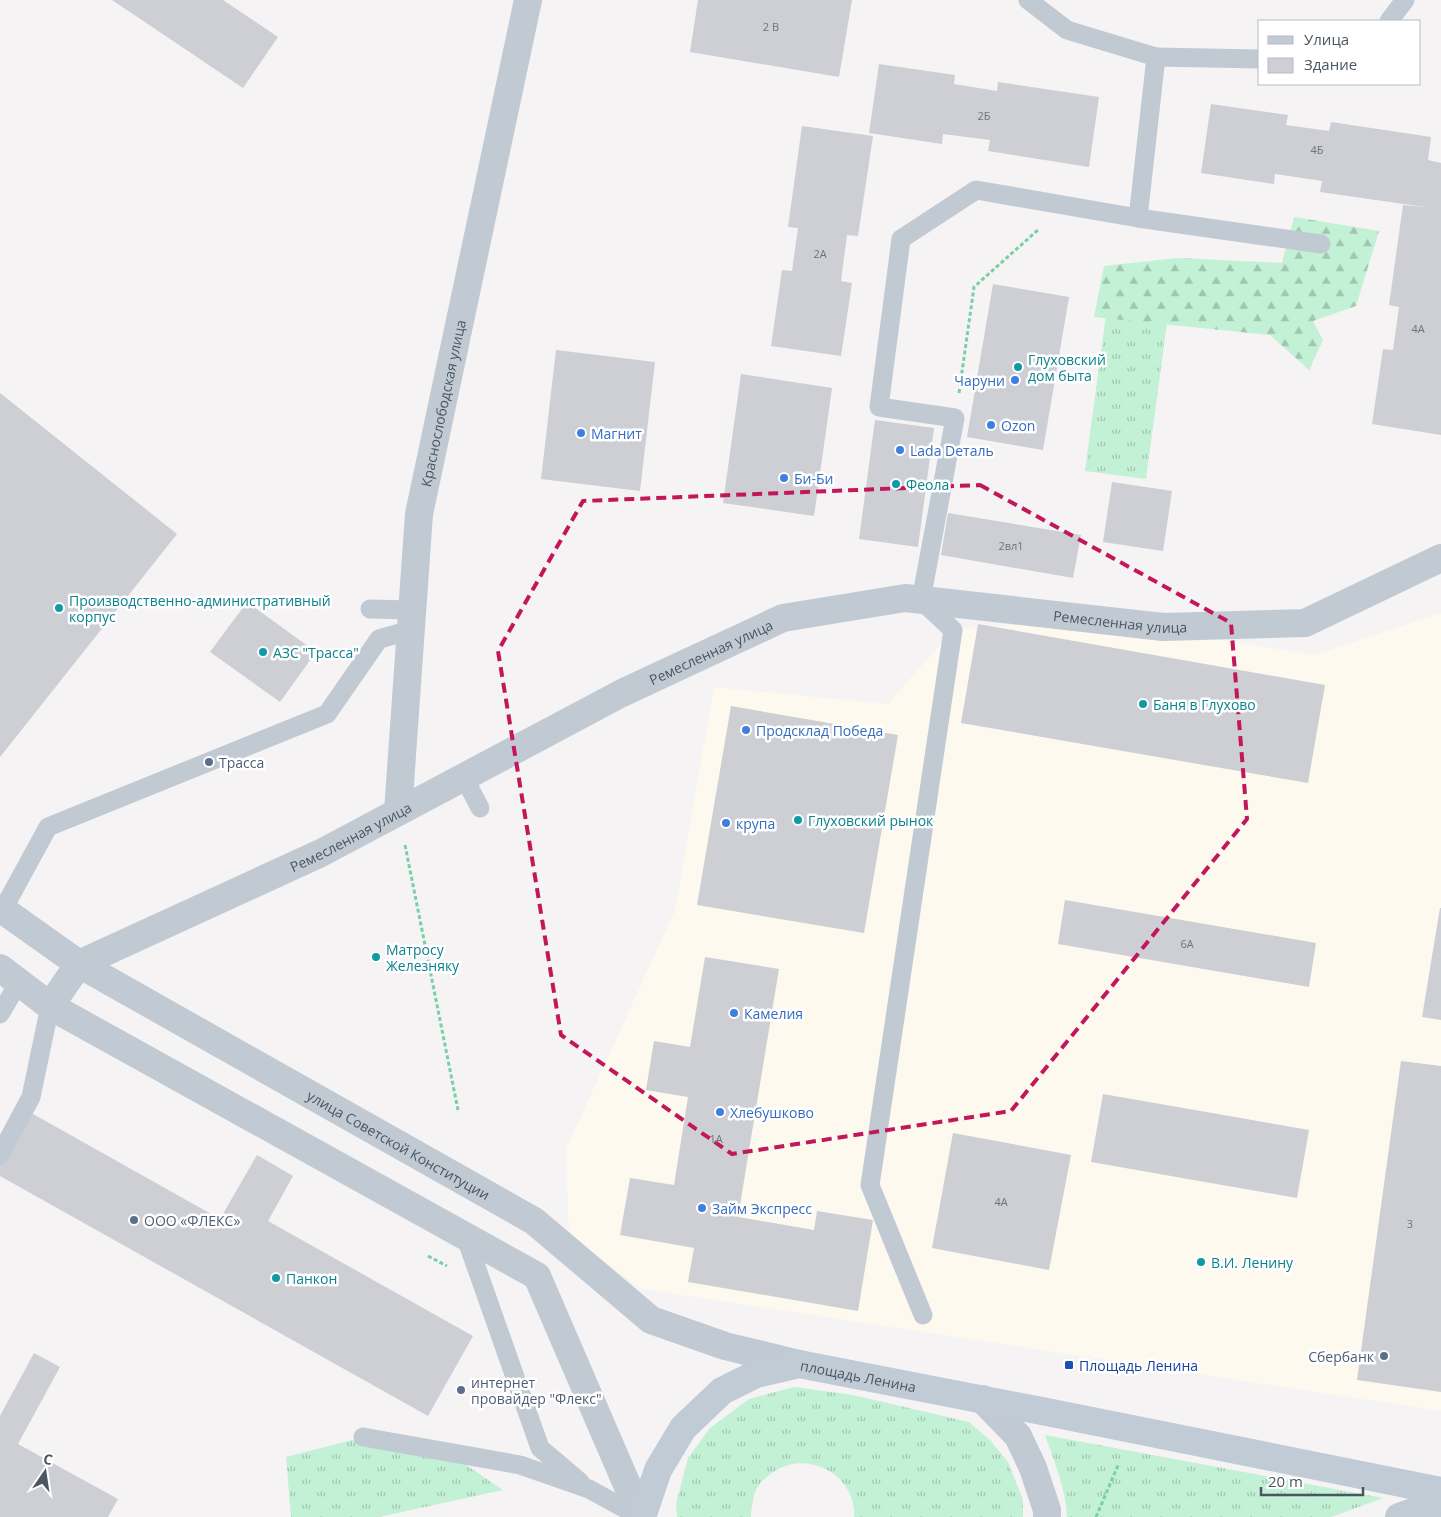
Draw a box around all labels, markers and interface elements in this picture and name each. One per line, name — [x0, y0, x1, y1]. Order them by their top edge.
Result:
house number: 2 В — [763, 19, 779, 34]
legend — [1258, 20, 1421, 85]
text: Улица — [1304, 29, 1349, 49]
text: Здание — [1304, 54, 1357, 74]
house number: 2Б — [977, 108, 991, 123]
house number: 4Б — [1310, 142, 1324, 157]
house number: 2А — [813, 246, 827, 261]
street label: Краснослободская улица — [416, 318, 469, 489]
house number: 4А — [1411, 321, 1425, 336]
place label: Глуховский дом быта — [1028, 350, 1106, 385]
marker: Глуховский дом быта — [1012, 361, 1024, 373]
place label: Чаруни — [954, 371, 1005, 390]
marker: Чаруни — [1009, 374, 1021, 386]
place label: Ozon — [1001, 416, 1035, 435]
marker: Ozon — [985, 419, 997, 431]
place label: Магнит — [591, 424, 642, 443]
marker: Магнит — [575, 427, 587, 439]
place label: Lada Dеталь — [910, 441, 994, 460]
marker: Lada Dеталь — [894, 444, 906, 456]
place label: Би-Би — [794, 469, 833, 488]
marker: Би-Би — [778, 472, 790, 484]
place label: Феола — [906, 475, 949, 494]
marker: Феола — [890, 478, 902, 490]
house number: 2вл1 — [998, 538, 1024, 553]
place label: Производственно-административный корпус — [69, 591, 331, 626]
marker: Производственно-административный корпус — [53, 602, 65, 614]
street label: Ремесленная улица — [1052, 605, 1187, 637]
street label: Ремесленная улица — [646, 615, 776, 689]
place label: АЗС "Трасса" — [273, 643, 359, 662]
marker: АЗС "Трасса" — [257, 646, 269, 658]
place label: Баня в Глухово — [1153, 695, 1256, 714]
marker: Баня в Глухово — [1137, 698, 1149, 710]
place label: Продсклад Победа — [756, 721, 883, 740]
marker: Продсклад Победа — [740, 724, 752, 736]
place label: Трасса — [219, 753, 264, 772]
marker: Трасса — [203, 756, 215, 768]
street label: Ремесленная улица — [287, 797, 415, 876]
place label: Глуховский рынок — [808, 811, 934, 830]
place label: крупа — [736, 814, 775, 833]
marker: Глуховский рынок — [792, 814, 804, 826]
marker: крупа — [720, 817, 732, 829]
house number: 6А — [1180, 936, 1194, 951]
place label: Матросу Железняку — [386, 940, 460, 975]
marker: Матросу Железняку — [370, 951, 382, 963]
place label: Камелия — [744, 1004, 803, 1023]
marker: Камелия — [728, 1007, 740, 1019]
street label: улица Советской Конституции — [304, 1085, 494, 1204]
place label: Хлебушково — [730, 1103, 814, 1122]
marker: Хлебушково — [714, 1106, 726, 1118]
house number: 1А — [709, 1131, 723, 1146]
house number: 4А — [994, 1194, 1008, 1209]
place label: Займ Экспресс — [712, 1199, 812, 1218]
marker: Займ Экспресс — [696, 1202, 708, 1214]
place label: ООО «ФЛЕКС» — [144, 1211, 240, 1230]
marker: ООО «ФЛЕКС» — [128, 1214, 140, 1226]
house number: 3 — [1407, 1216, 1413, 1231]
place label: В.И. Ленину — [1211, 1253, 1294, 1272]
marker: В.И. Ленину — [1195, 1256, 1207, 1268]
place label: Панкон — [286, 1269, 337, 1288]
marker: Панкон — [270, 1272, 282, 1284]
place label: Сбербанк — [1308, 1347, 1375, 1366]
marker: Сбербанк — [1378, 1350, 1390, 1362]
street label: площадь Ленина — [799, 1355, 918, 1396]
place label: Площадь Ленина — [1079, 1356, 1198, 1375]
marker: Площадь Ленина — [1063, 1359, 1075, 1371]
place label: интернет провайдер "Флекс" — [471, 1373, 602, 1408]
marker: интернет провайдер "Флекс" — [455, 1384, 467, 1396]
north arrow — [20, 1447, 70, 1497]
text: С — [42, 1449, 55, 1469]
scale bar — [1261, 1464, 1364, 1496]
text: 20 m — [1268, 1471, 1303, 1491]

